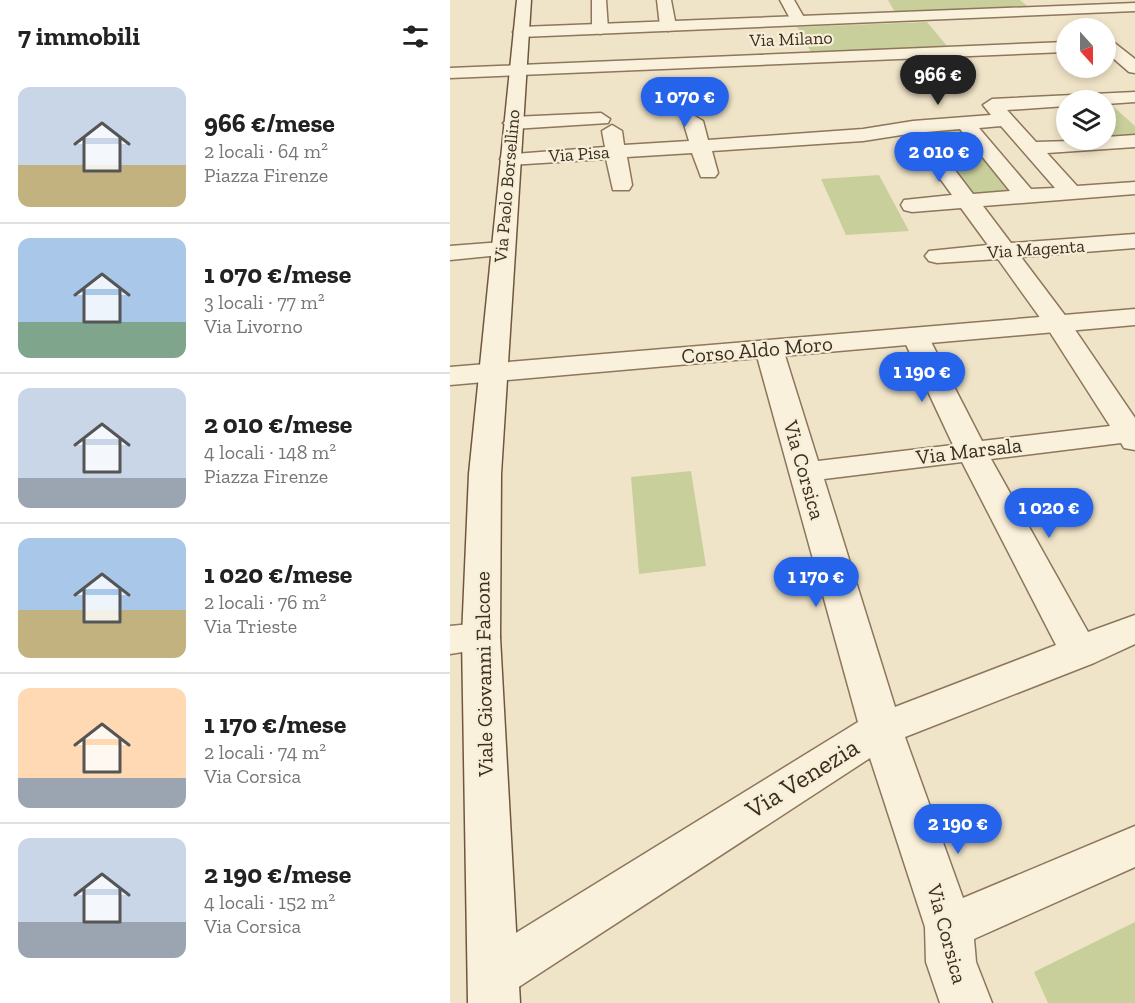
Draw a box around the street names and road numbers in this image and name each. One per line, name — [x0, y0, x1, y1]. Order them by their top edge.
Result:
street label: Via Milano — [748, 27, 833, 51]
street label: Via Paolo Borsellino — [489, 109, 525, 264]
street label: Via Pisa — [547, 141, 611, 167]
street label: Via Magenta — [986, 235, 1086, 263]
street label: Corso Aldo Moro — [680, 330, 834, 369]
street label: Via Corsica — [778, 416, 831, 522]
street label: Via Marsala — [914, 432, 1023, 470]
street label: Viale Giovanni Falcone — [469, 571, 498, 778]
street label: Via Venezia — [739, 730, 865, 826]
street label: Via Corsica — [922, 880, 973, 986]

